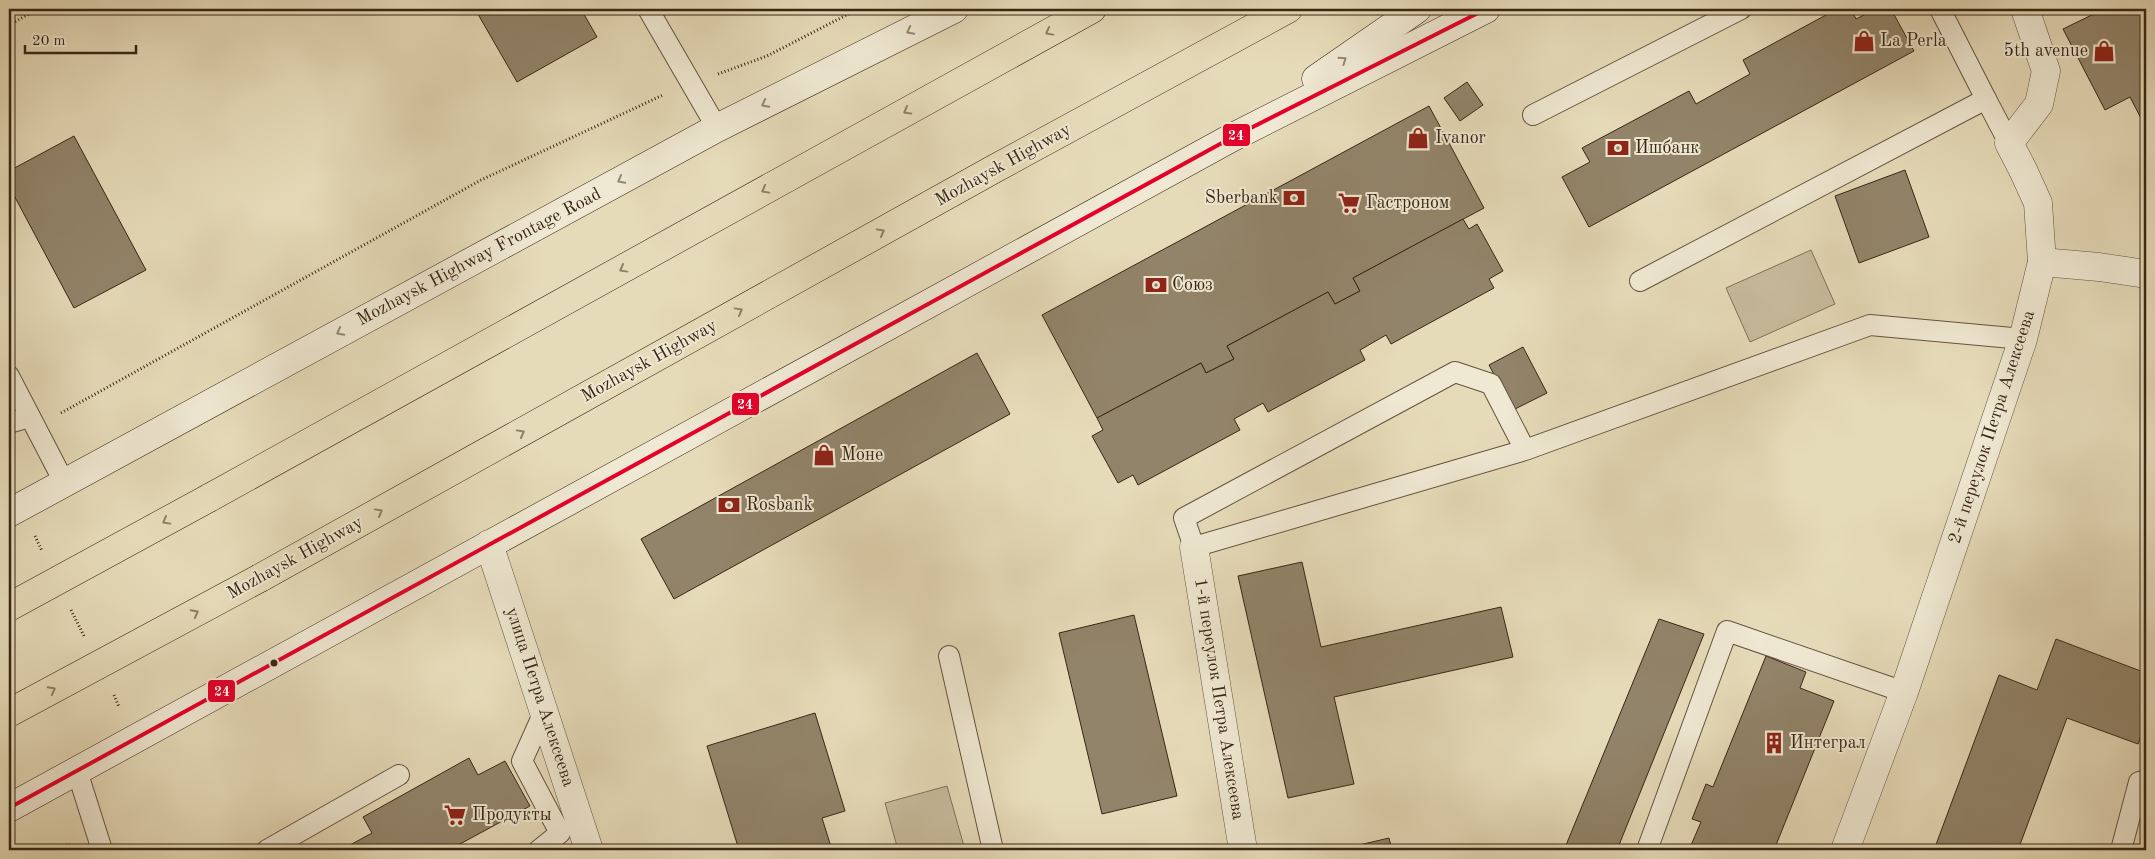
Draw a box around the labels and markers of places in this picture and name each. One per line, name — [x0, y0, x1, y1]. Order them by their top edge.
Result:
shop icon: La Perla — [1851, 28, 1877, 54]
place label: La Perla — [1880, 32, 1947, 50]
shop icon: 5th avenue — [2091, 38, 2117, 64]
place label: 5th avenue — [2004, 42, 2088, 60]
shop icon: Ivanor — [1405, 125, 1431, 151]
place label: Ivanor — [1435, 129, 1487, 147]
bank icon: Ишбанк — [1605, 135, 1631, 161]
place label: Ишбанк — [1635, 139, 1699, 157]
bank icon: Sberbank — [1281, 185, 1307, 211]
place label: Sberbank — [1205, 189, 1278, 207]
supermarket icon: Гастроном — [1336, 190, 1362, 216]
place label: Гастроном — [1366, 194, 1449, 212]
bank icon: Союз — [1143, 272, 1169, 298]
place label: Союз — [1172, 276, 1213, 294]
shop icon: Моне — [811, 442, 837, 468]
place label: Моне — [841, 446, 883, 464]
bank icon: Rosbank — [716, 492, 742, 518]
place label: Rosbank — [746, 496, 813, 514]
unlabelled marker — [269, 658, 279, 668]
building icon: Интеграл — [1761, 730, 1787, 756]
place label: Интеграл — [1790, 734, 1866, 752]
supermarket icon: Продукты — [442, 802, 468, 828]
place label: Продукты — [472, 806, 552, 824]

